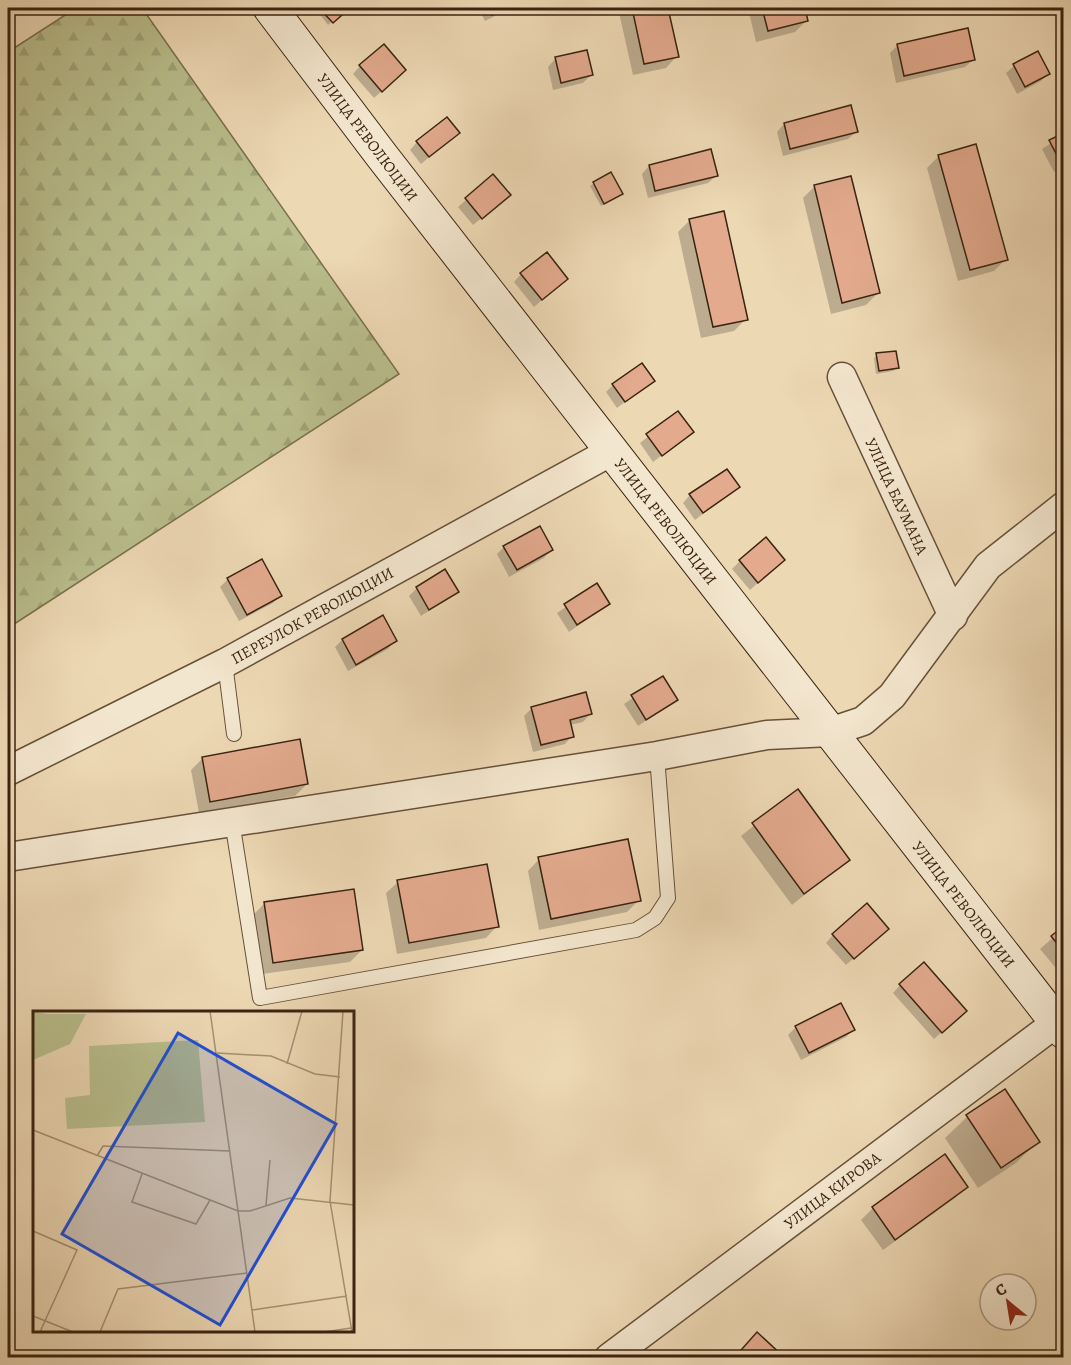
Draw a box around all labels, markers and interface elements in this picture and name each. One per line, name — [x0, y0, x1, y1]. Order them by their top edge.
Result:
street label: УЛИЦА РЕВОЛЮЦИИ — [312, 69, 423, 206]
street label: УЛИЦА БАУМАНА — [859, 434, 933, 559]
street label: УЛИЦА РЕВОЛЮЦИИ — [609, 454, 722, 590]
street label: ПЕРЕУЛОК РЕВОЛЮЦИИ — [227, 562, 398, 670]
street label: УЛИЦА РЕВОЛЮЦИИ — [907, 837, 1020, 973]
inset map — [33, 1011, 354, 1332]
street label: УЛИЦА КИРОВА — [780, 1147, 886, 1234]
north arrow — [978, 1272, 1038, 1332]
text: С — [991, 1278, 1011, 1302]

